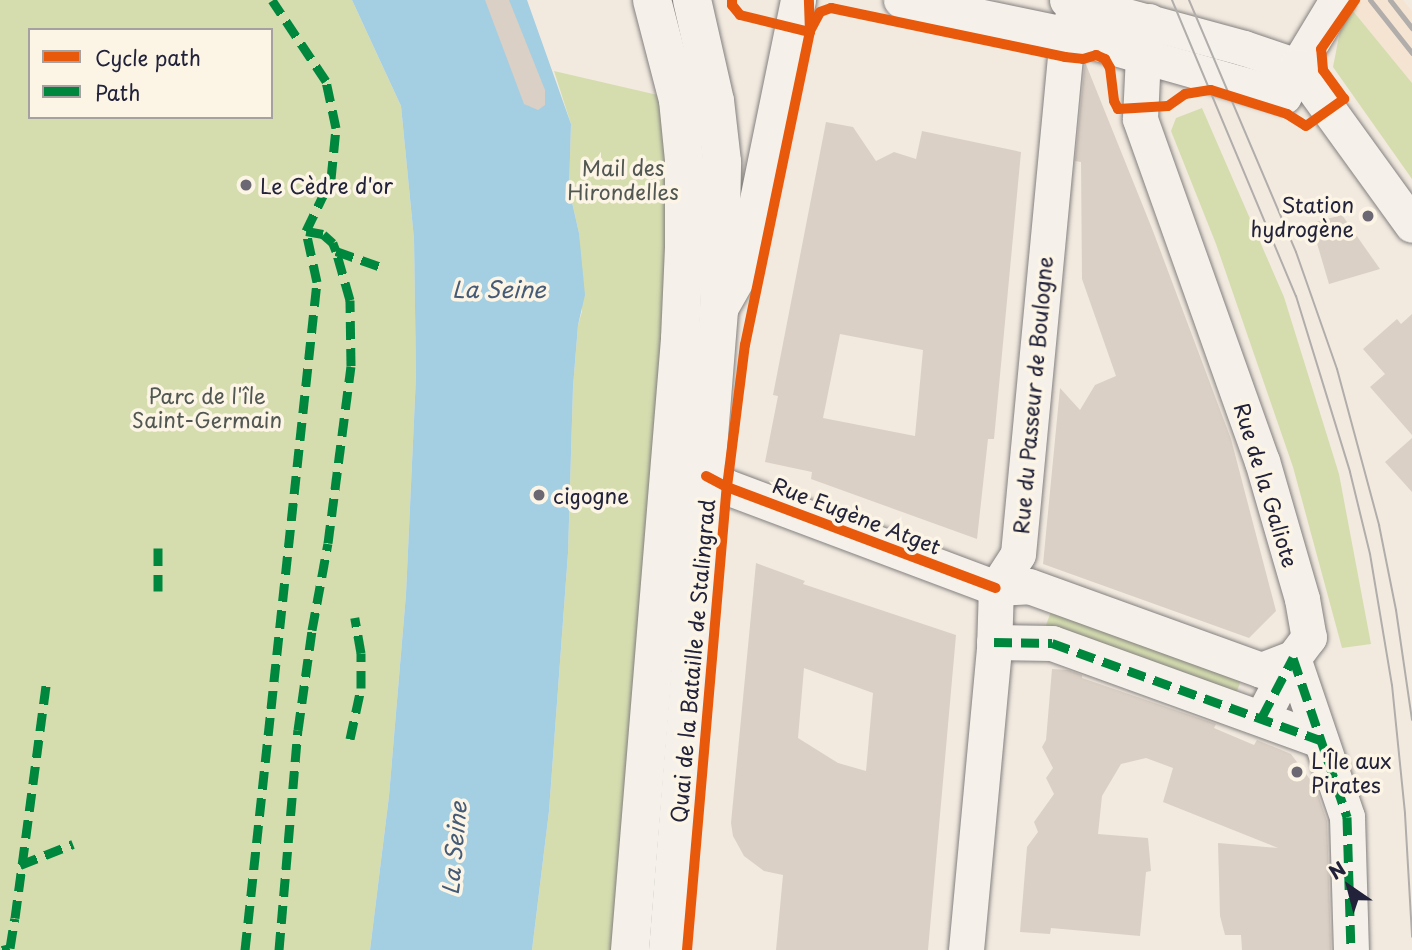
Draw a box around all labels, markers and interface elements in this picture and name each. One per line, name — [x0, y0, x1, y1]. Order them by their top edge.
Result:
legend — [28, 28, 273, 119]
text: Cycle path — [95, 41, 201, 73]
text: Path — [95, 76, 140, 108]
park label: Mail des Hirondelles — [567, 154, 679, 204]
place label: Le Cèdre d'or — [260, 172, 394, 198]
marker: Le Cèdre d'or — [238, 177, 254, 193]
place label: Station hydrogène — [1251, 191, 1354, 241]
marker: Station hydrogène — [1360, 208, 1376, 224]
street label: Rue du Passeur de Boulogne — [1007, 253, 1057, 537]
water label: La Seine — [452, 275, 546, 303]
park label: Parc de l'île Saint-Germain — [132, 382, 282, 432]
street label: Rue de la Galiote — [1229, 398, 1305, 572]
street label: Rue Eugène Atget — [768, 471, 946, 559]
place label: cigogne — [553, 482, 629, 508]
marker: cigogne — [531, 487, 547, 503]
street label: Quai de la Bataille de Stalingrad — [665, 495, 719, 827]
place label: L'Île aux Pirates — [1311, 747, 1394, 797]
marker: L'Île aux Pirates — [1289, 764, 1305, 780]
water label: La Seine — [436, 800, 472, 896]
north arrow — [1314, 852, 1384, 922]
text: N — [1323, 854, 1351, 886]

